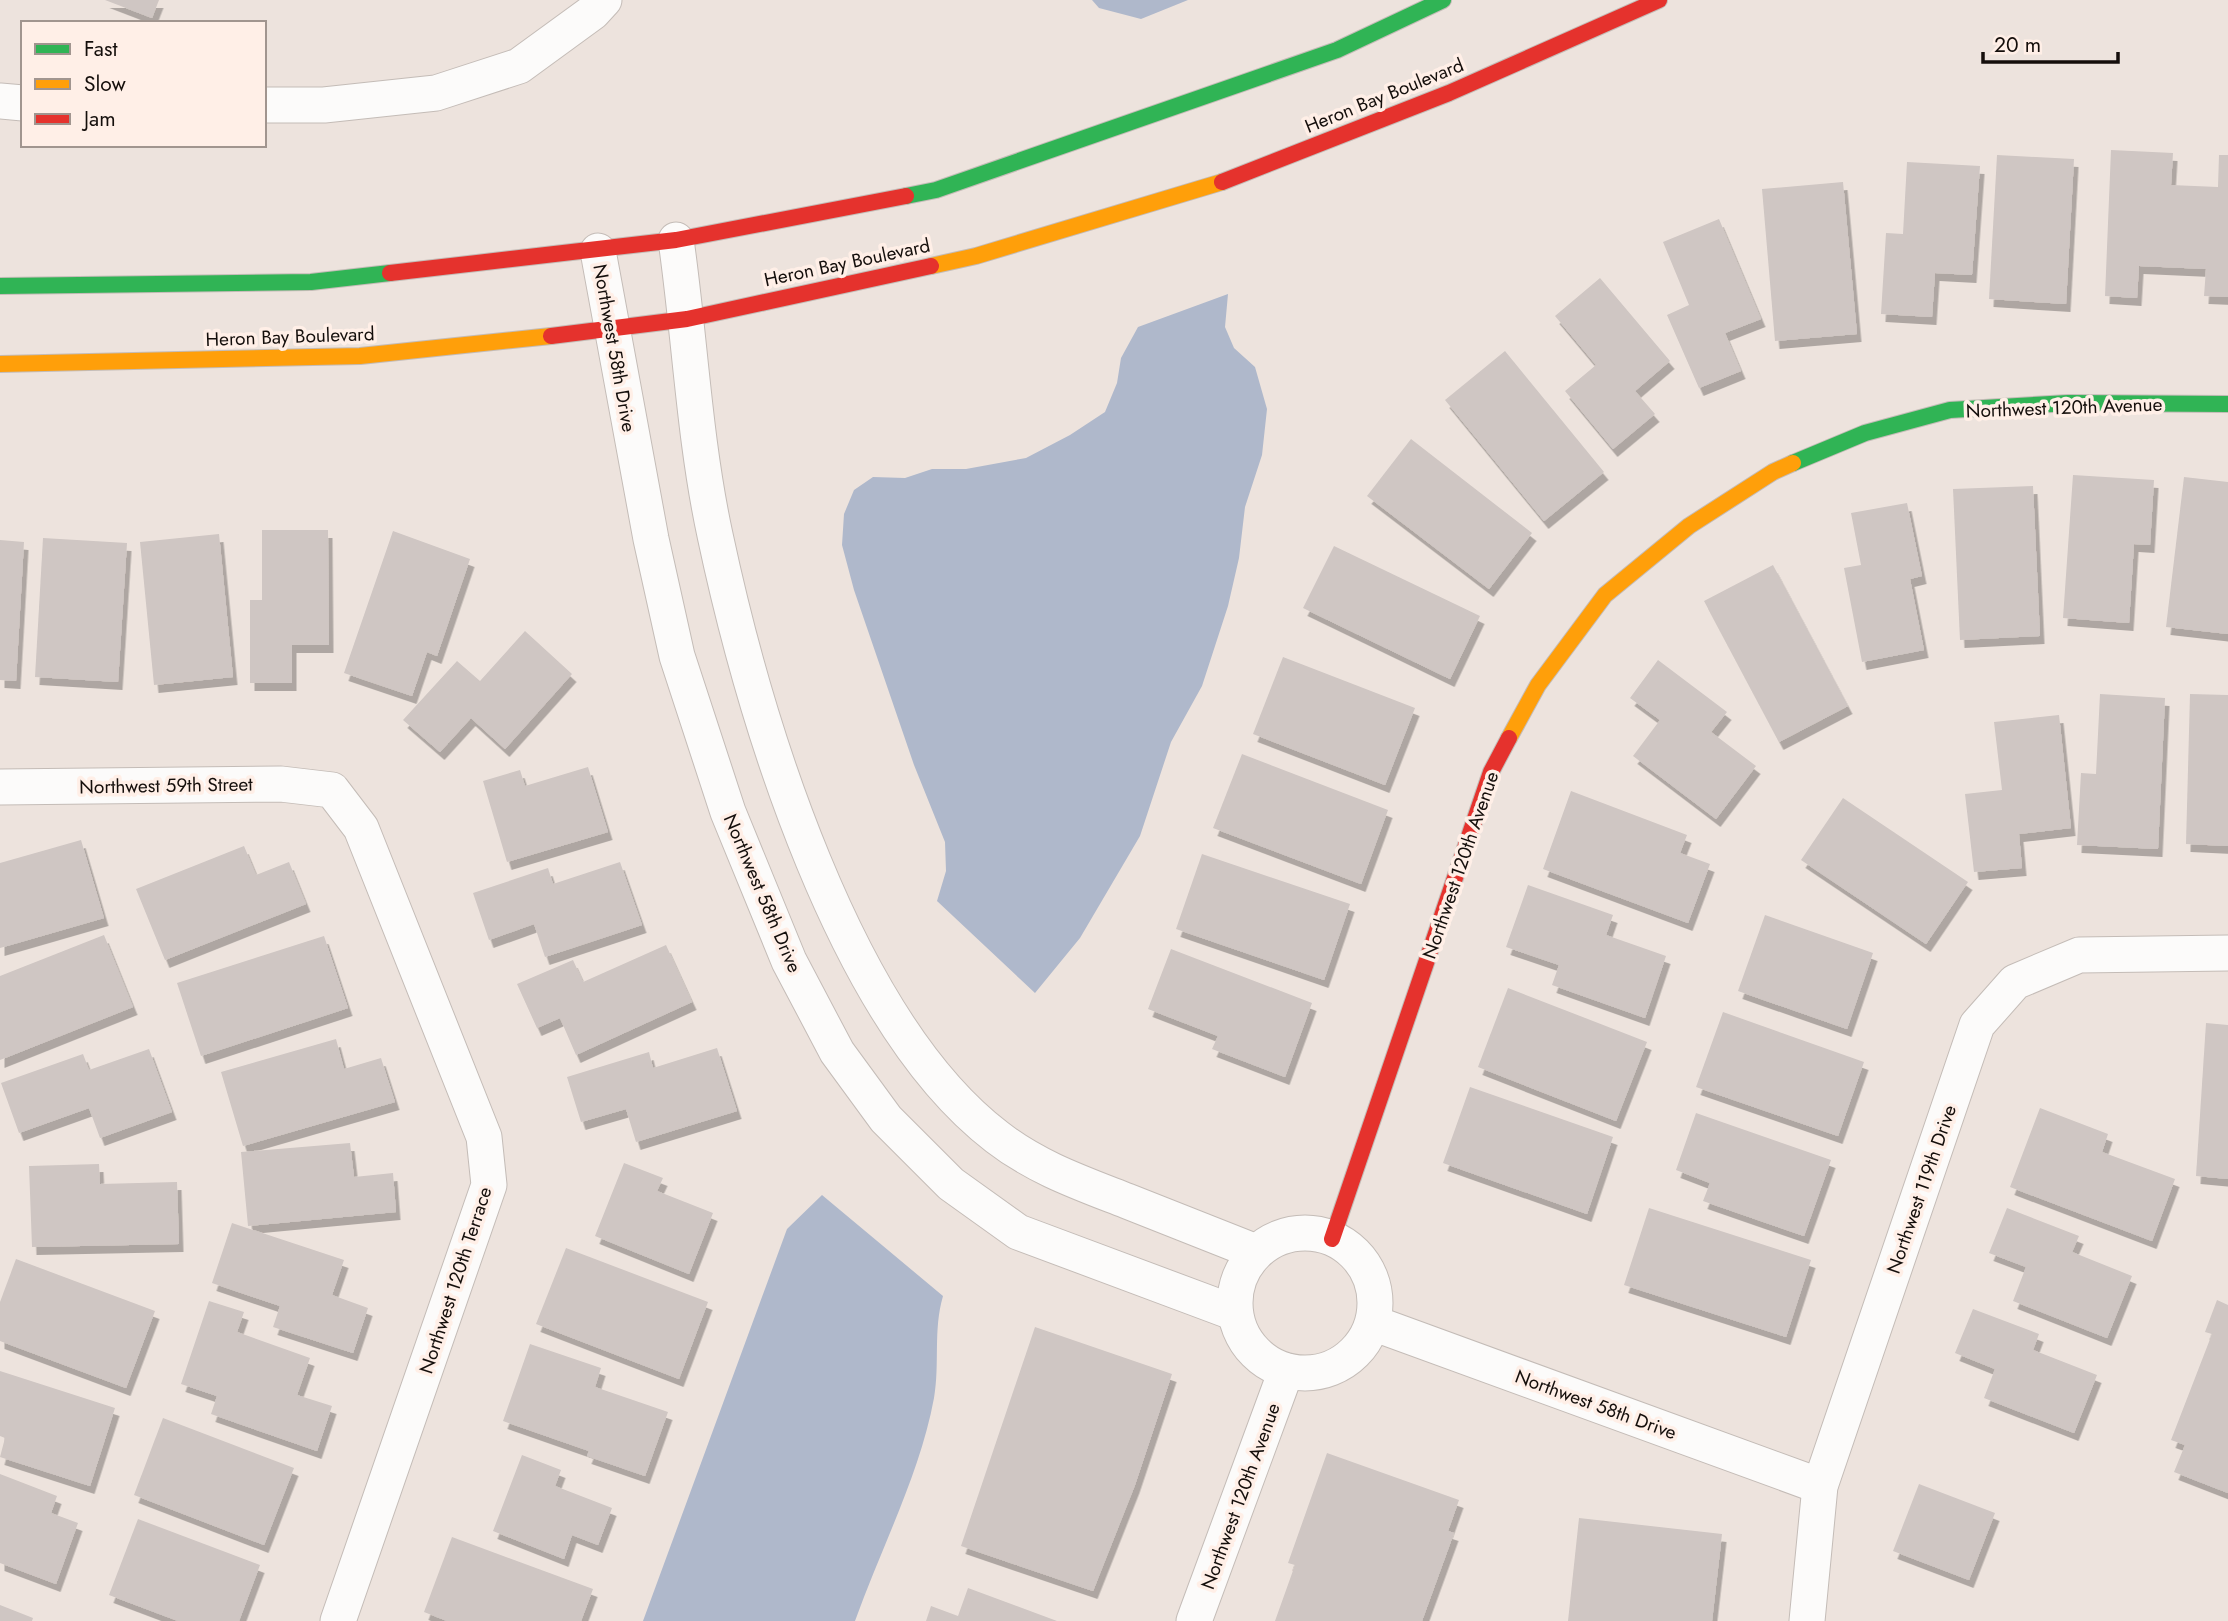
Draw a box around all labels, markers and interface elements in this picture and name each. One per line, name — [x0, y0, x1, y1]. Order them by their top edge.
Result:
legend — [21, 21, 266, 147]
scale bar — [1983, 21, 2118, 65]
text: 20 m — [1994, 30, 2041, 60]
text: Fast — [84, 34, 117, 64]
street label: Heron Bay Boulevard — [1301, 51, 1468, 140]
text: Slow — [84, 69, 126, 99]
text: Jam — [81, 104, 116, 134]
street label: Heron Bay Boulevard — [762, 232, 933, 293]
street label: Northwest 58th Drive — [586, 262, 643, 434]
street label: Heron Bay Boulevard — [205, 320, 375, 353]
street label: Northwest 120th Avenue — [1965, 391, 2163, 424]
street label: Northwest 120th Avenue — [1416, 768, 1505, 962]
street label: Northwest 59th Street — [79, 770, 253, 801]
street label: Northwest 58th Drive — [717, 810, 808, 977]
street label: Northwest 119th Drive — [1880, 1101, 1963, 1277]
street label: Northwest 120th Terrace — [412, 1183, 499, 1377]
street label: Northwest 58th Drive — [1511, 1363, 1680, 1446]
street label: Northwest 120th Avenue — [1194, 1399, 1287, 1593]

